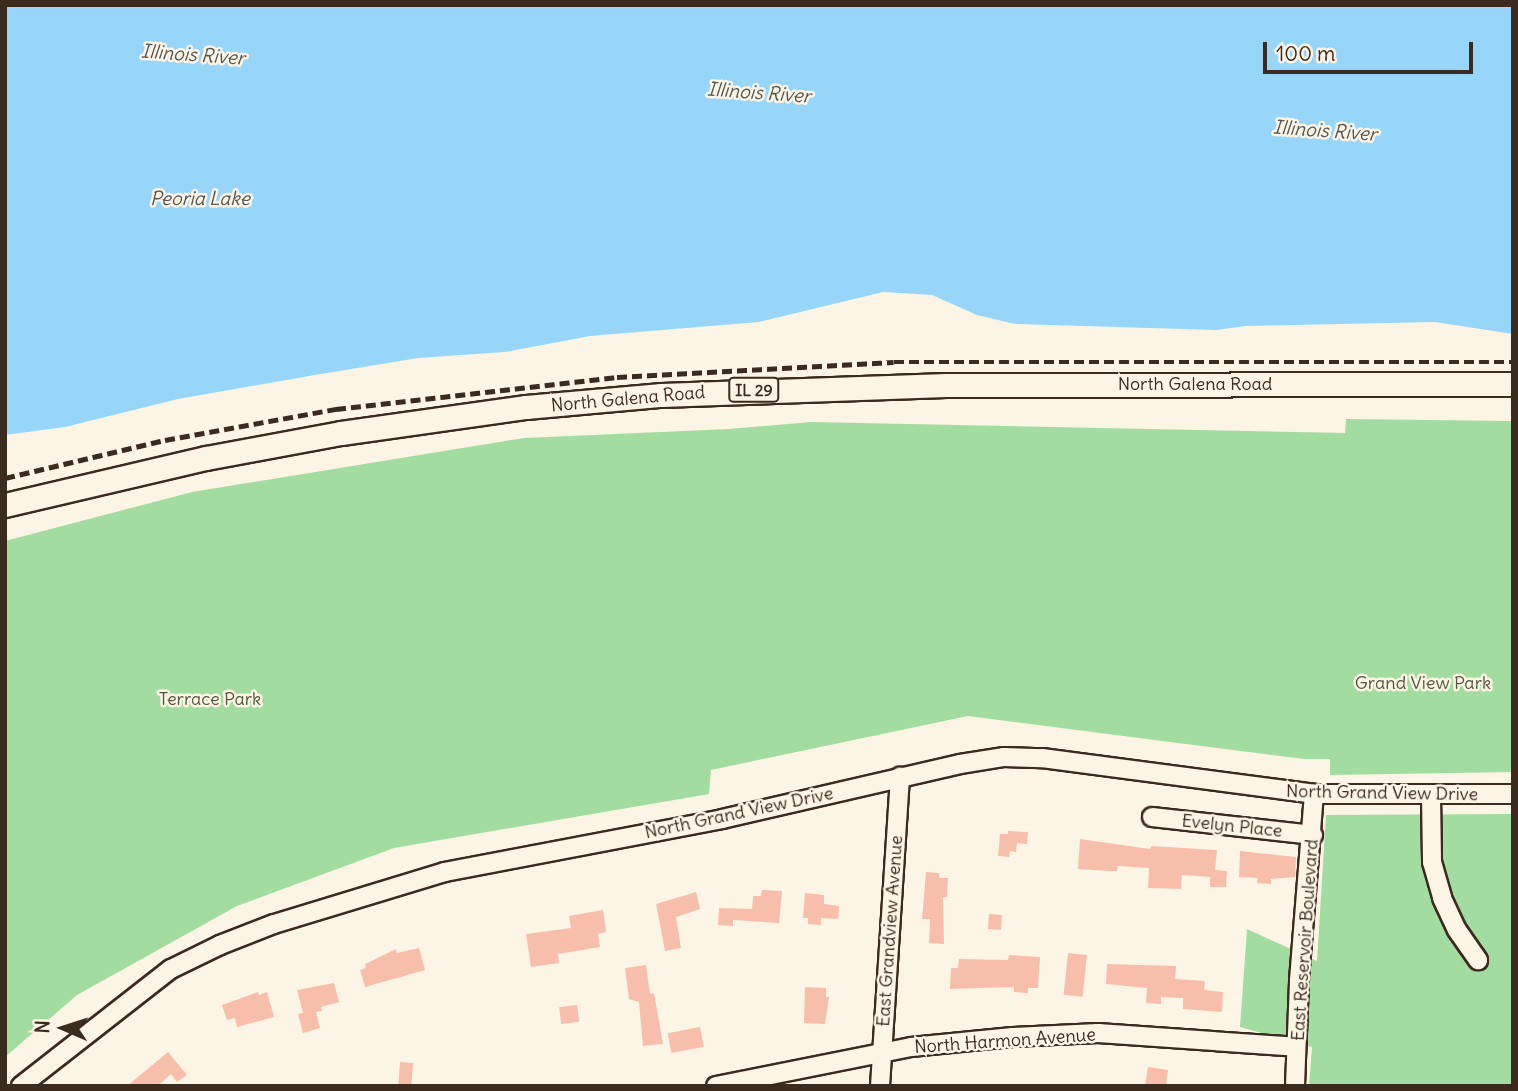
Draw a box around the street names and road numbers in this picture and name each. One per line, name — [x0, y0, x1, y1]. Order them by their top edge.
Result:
street label: North Galena Road — [1118, 373, 1272, 395]
road number: IL 29 — [728, 378, 780, 402]
street label: North Galena Road — [550, 382, 706, 416]
street label: North Grand View Drive — [1286, 781, 1478, 805]
street label: North Grand View Drive — [643, 782, 835, 844]
street label: Evelyn Place — [1180, 810, 1284, 842]
street label: East Grandview Avenue — [873, 835, 907, 1027]
street label: East Reservoir Boulevard — [1287, 838, 1323, 1042]
street label: North Harmon Avenue — [913, 1024, 1097, 1058]

